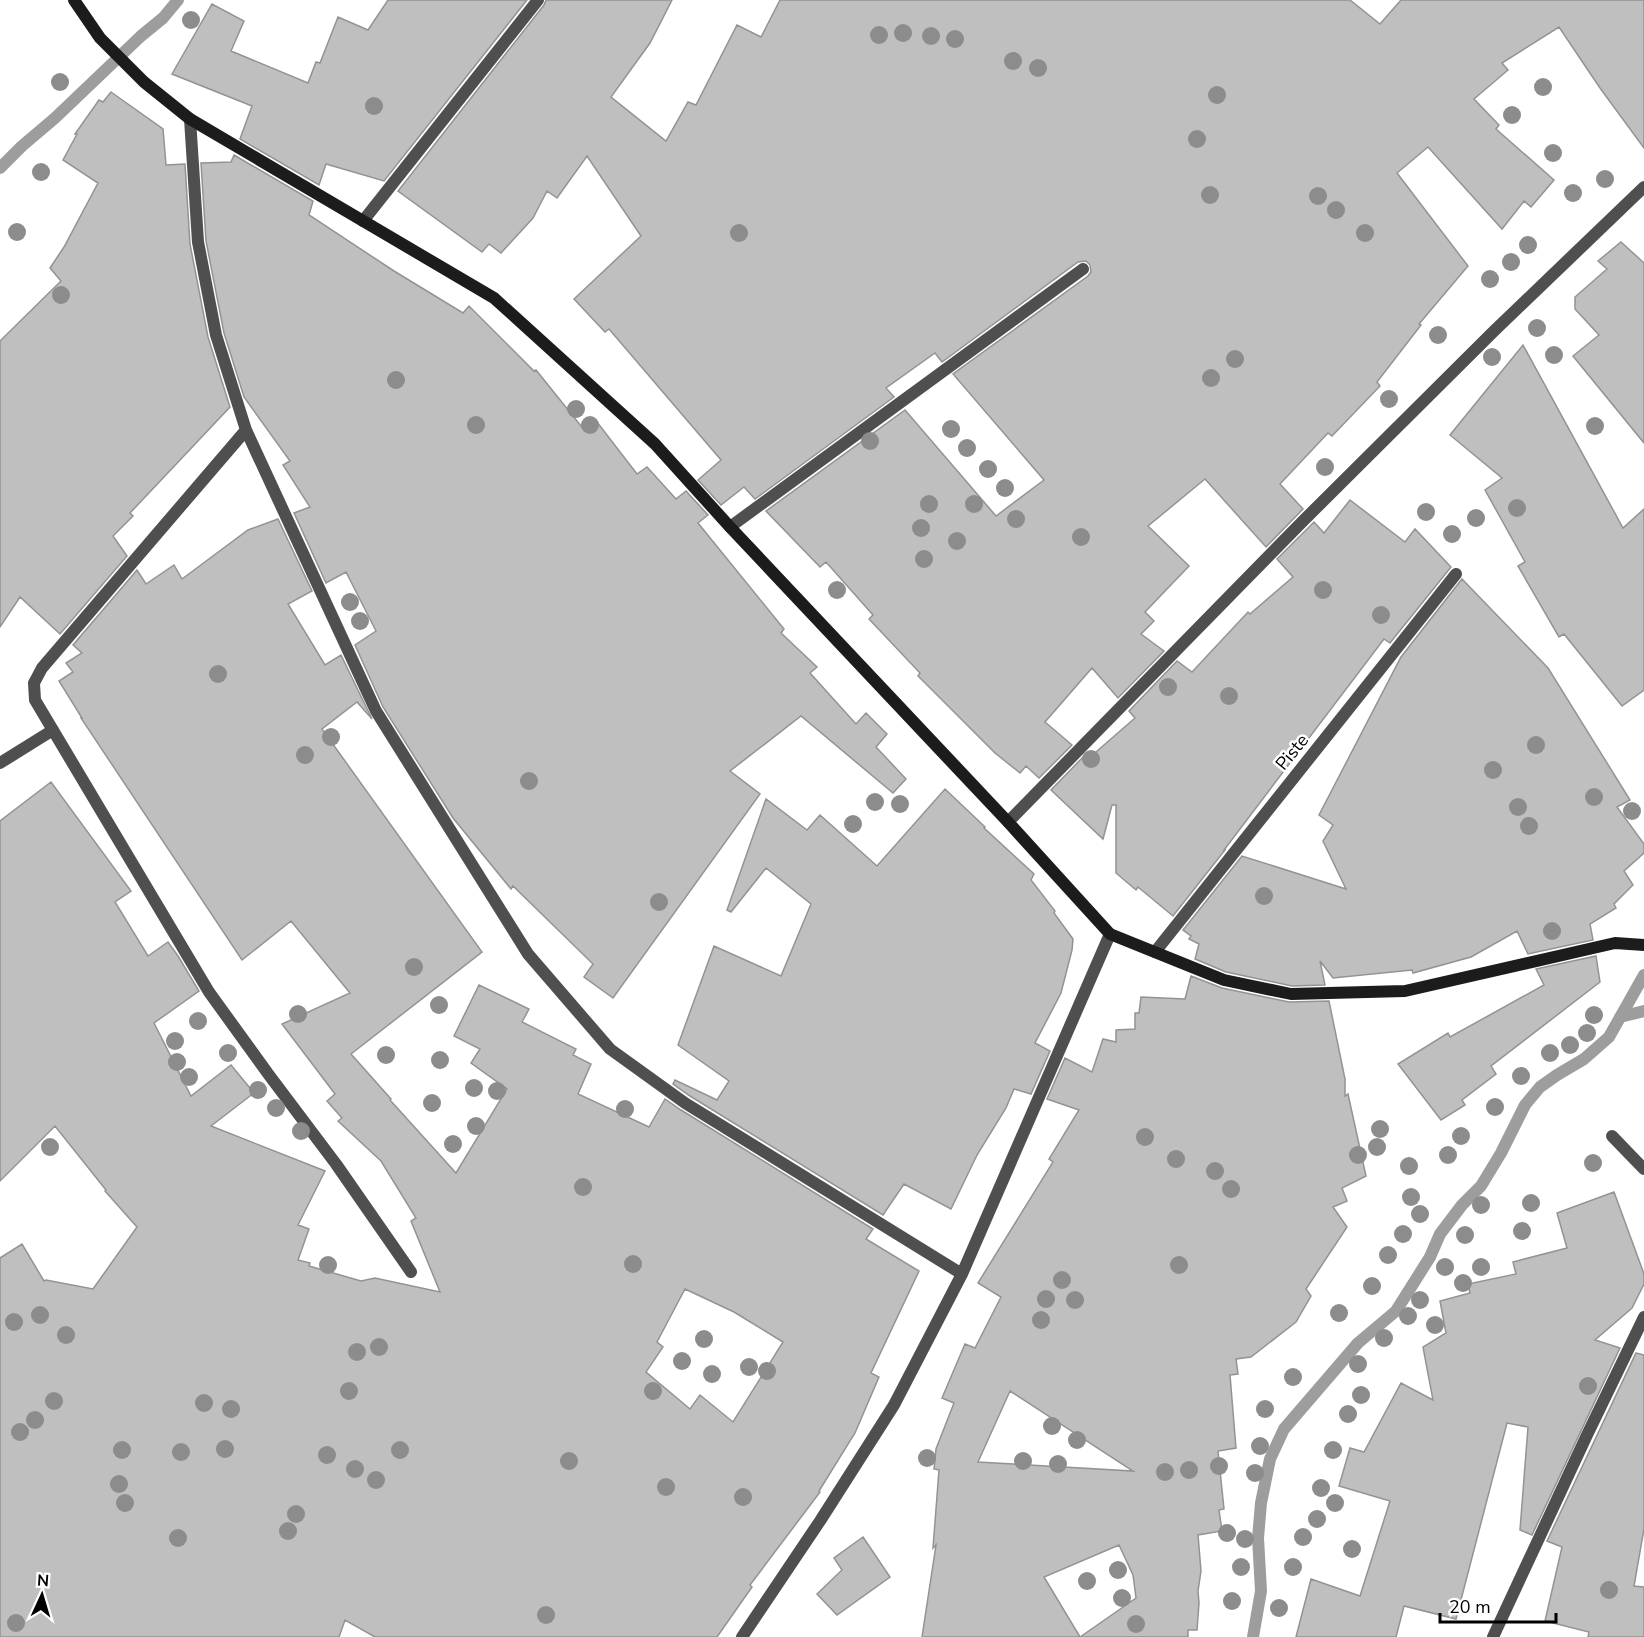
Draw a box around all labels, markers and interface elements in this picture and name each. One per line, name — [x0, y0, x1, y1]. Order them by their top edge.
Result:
street label: Piste — [1270, 729, 1314, 775]
north arrow — [12, 1565, 72, 1625]
text: N — [36, 1570, 50, 1592]
scale bar — [1440, 1586, 1556, 1624]
text: 20 m — [1449, 1595, 1491, 1619]

